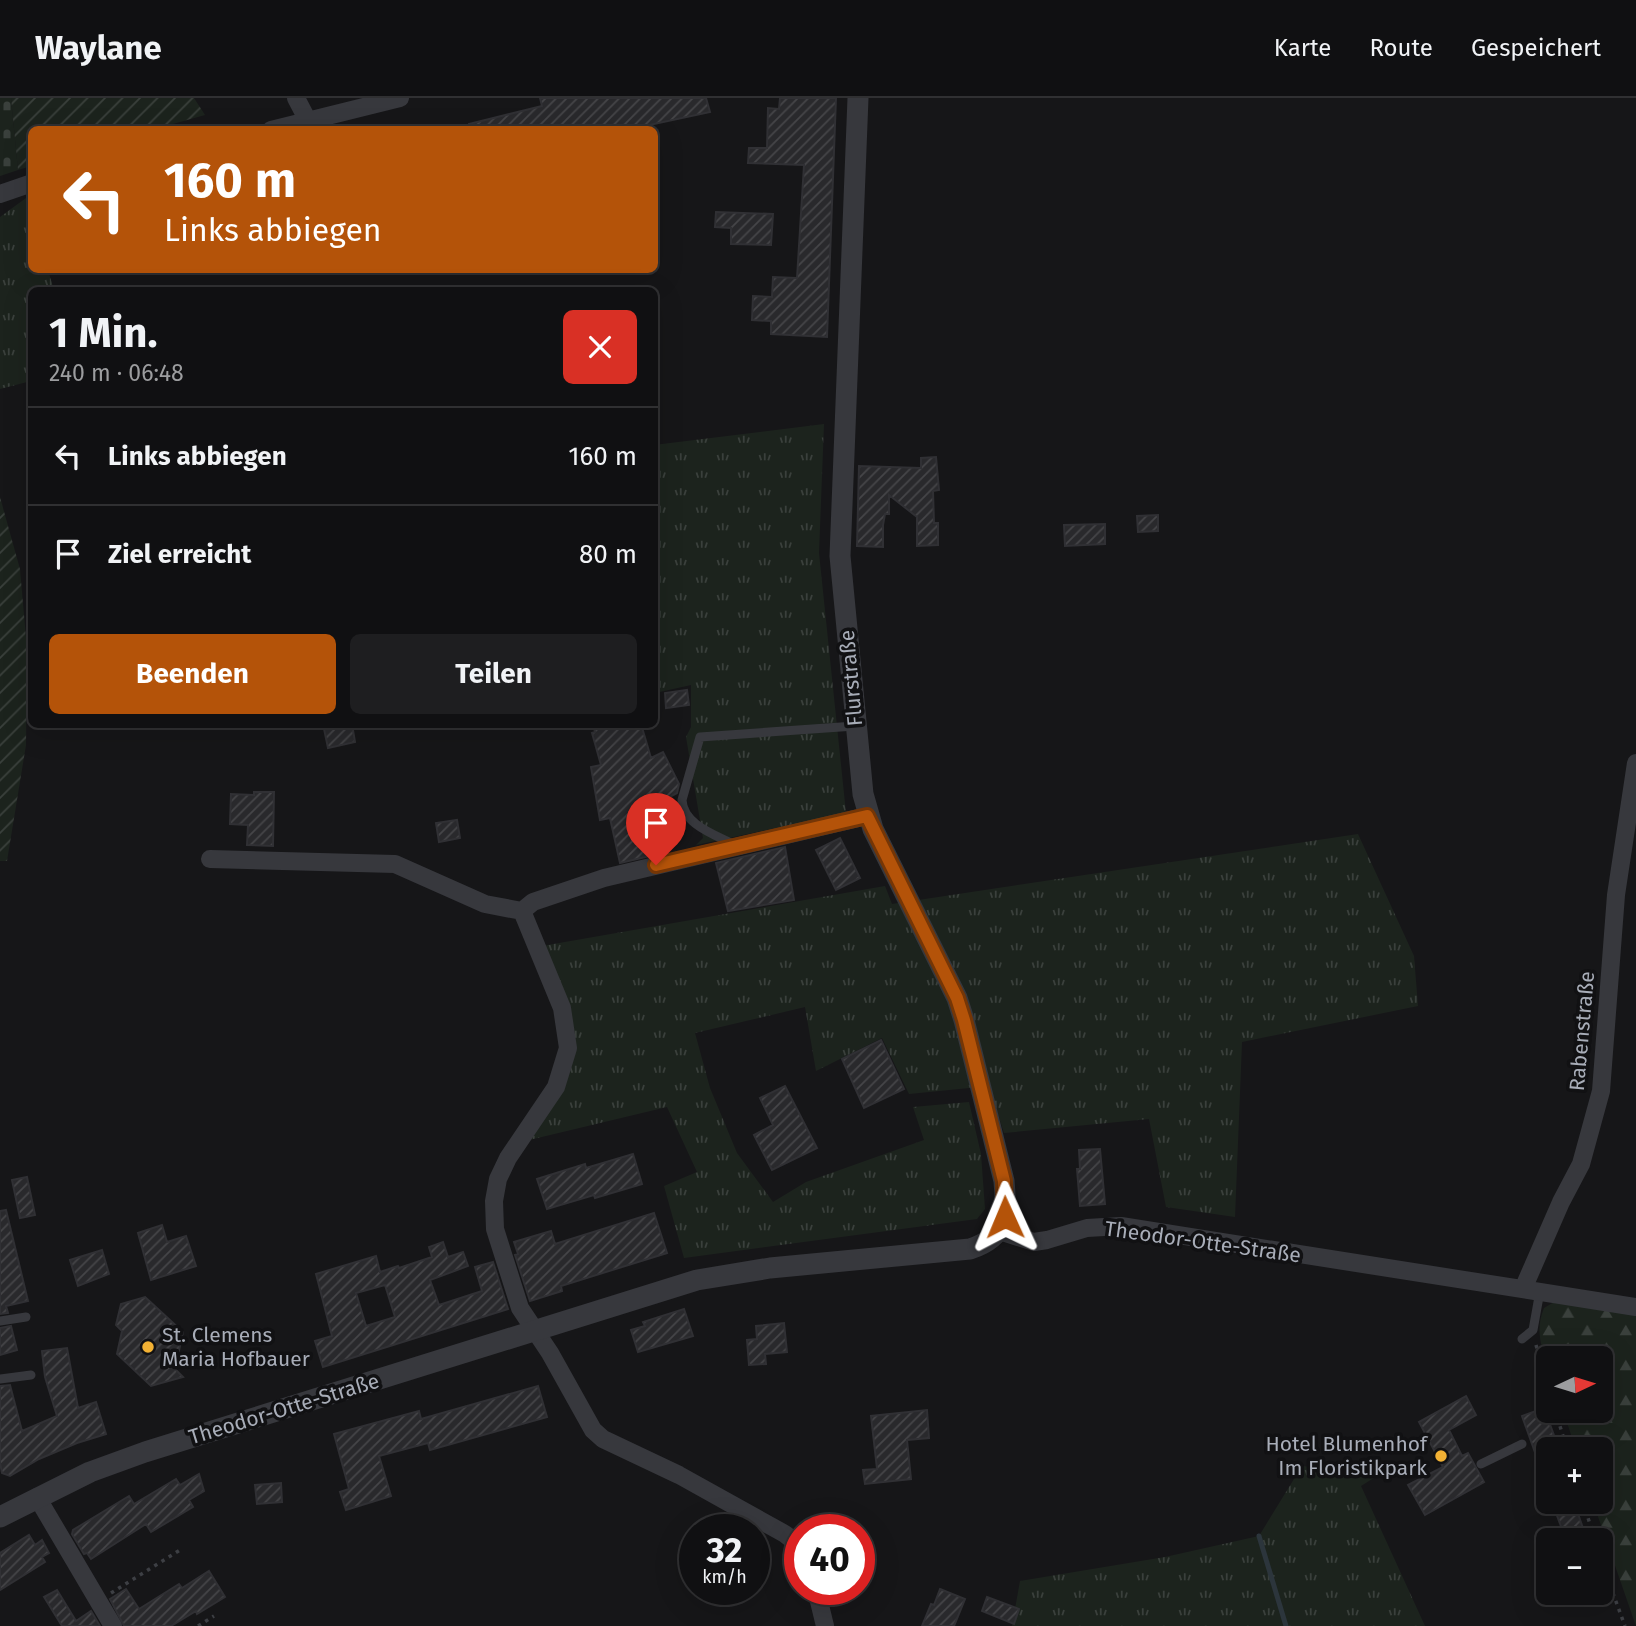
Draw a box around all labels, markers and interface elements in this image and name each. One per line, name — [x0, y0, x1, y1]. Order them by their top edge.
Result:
text: Waylane — [35, 28, 162, 68]
text: Karte — [1274, 34, 1331, 62]
text: Route — [1369, 34, 1433, 62]
text: Gespeichert — [1471, 34, 1601, 62]
text: 160 m — [164, 151, 296, 210]
icon: left — [49, 154, 140, 245]
text: Links abbiegen — [164, 211, 382, 249]
text: 1 Min. — [49, 308, 158, 358]
button: close — [563, 310, 637, 384]
text: 240 m · 06:48 — [49, 359, 184, 387]
icon: left — [49, 437, 87, 475]
text: Links abbiegen — [108, 441, 287, 472]
text: 160 m — [568, 441, 637, 472]
icon: arrive — [49, 535, 87, 573]
text: Ziel erreicht — [108, 539, 251, 570]
text: 80 m — [579, 539, 637, 570]
street label: Flurstraße — [834, 629, 868, 727]
button: Beenden — [49, 634, 336, 714]
button: Teilen — [350, 634, 637, 714]
pin — [626, 793, 686, 865]
icon: arrive — [637, 804, 675, 842]
street label: Rabenstraße — [1564, 970, 1600, 1092]
position arrow — [968, 1180, 1042, 1254]
street label: Theodor-Otte-Straße — [1103, 1215, 1303, 1269]
place label: St. Clemens Maria Hofbauer — [162, 1322, 310, 1372]
marker: St. Clemens Maria Hofbauer — [140, 1339, 156, 1355]
north arrow — [1536, 1346, 1614, 1423]
map controls — [1536, 1346, 1613, 1605]
street label: Theodor-Otte-Straße — [186, 1368, 382, 1450]
place label: Hotel Blumenhof Im Floristikpark — [1266, 1431, 1429, 1481]
button: + — [1536, 1437, 1613, 1514]
marker: Hotel Blumenhof Im Floristikpark — [1433, 1448, 1449, 1464]
speed limit sign: 40 — [784, 1514, 875, 1605]
button: − — [1536, 1528, 1613, 1605]
text: 32 — [707, 1529, 742, 1571]
text: km/h — [702, 1566, 747, 1588]

